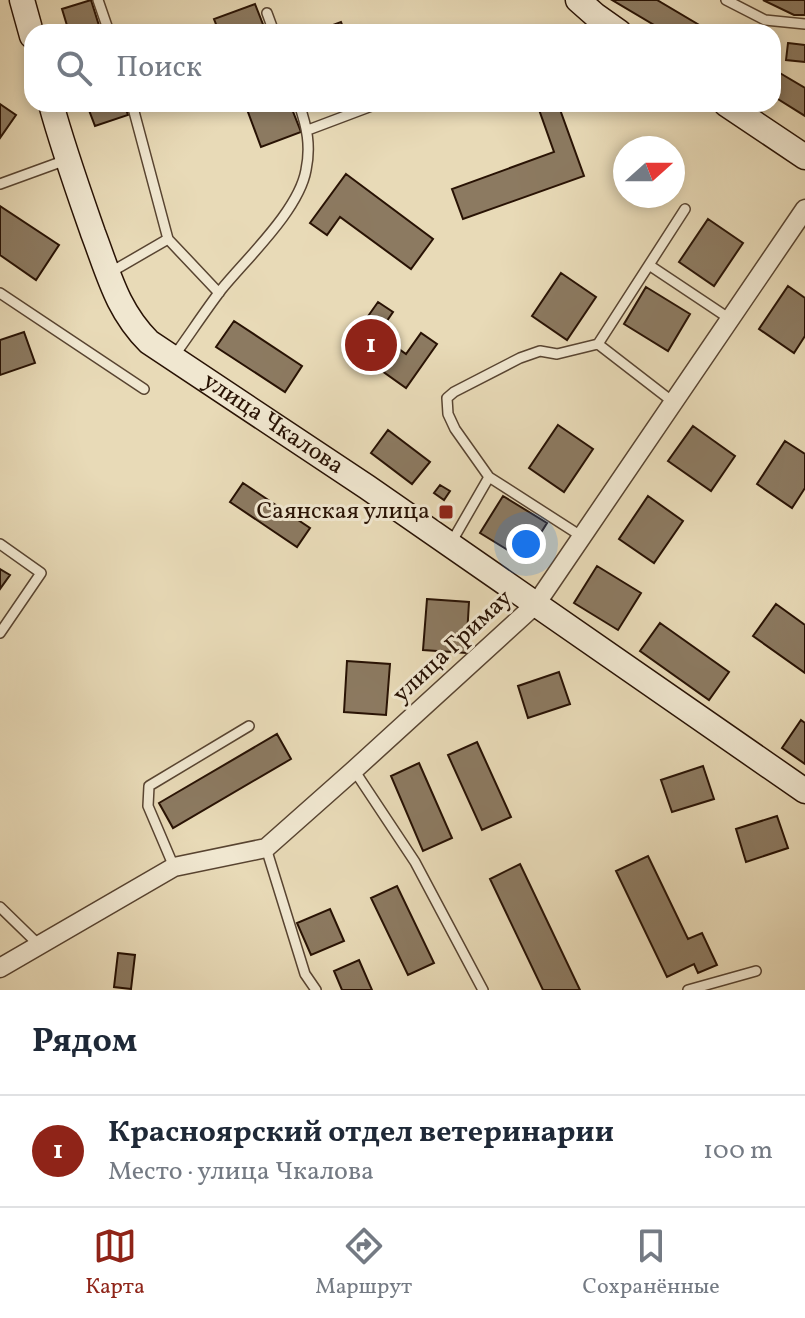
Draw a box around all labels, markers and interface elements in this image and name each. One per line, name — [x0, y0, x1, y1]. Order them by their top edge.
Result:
search box — [24, 24, 781, 112]
icon: search — [52, 46, 96, 90]
text: Поиск — [116, 47, 202, 89]
north arrow — [613, 136, 685, 208]
pin: 1 — [345, 315, 397, 375]
street label: улица Чкалова — [195, 365, 350, 484]
place label: Саянская улица — [256, 495, 430, 529]
marker: Саянская улица — [437, 503, 455, 521]
your location — [506, 524, 546, 564]
street label: улица Гримау — [386, 583, 520, 711]
text: Рядом — [32, 1019, 137, 1066]
text: Красноярский отдел ветеринарии — [108, 1112, 614, 1154]
text: 1 — [53, 1133, 63, 1169]
text: 100 m — [703, 1133, 773, 1169]
text: Место · улица Чкалова — [108, 1154, 374, 1190]
tab: Карта — [85, 1224, 145, 1303]
tab: Маршрут — [315, 1224, 412, 1303]
tab: Сохранённые — [583, 1224, 720, 1303]

